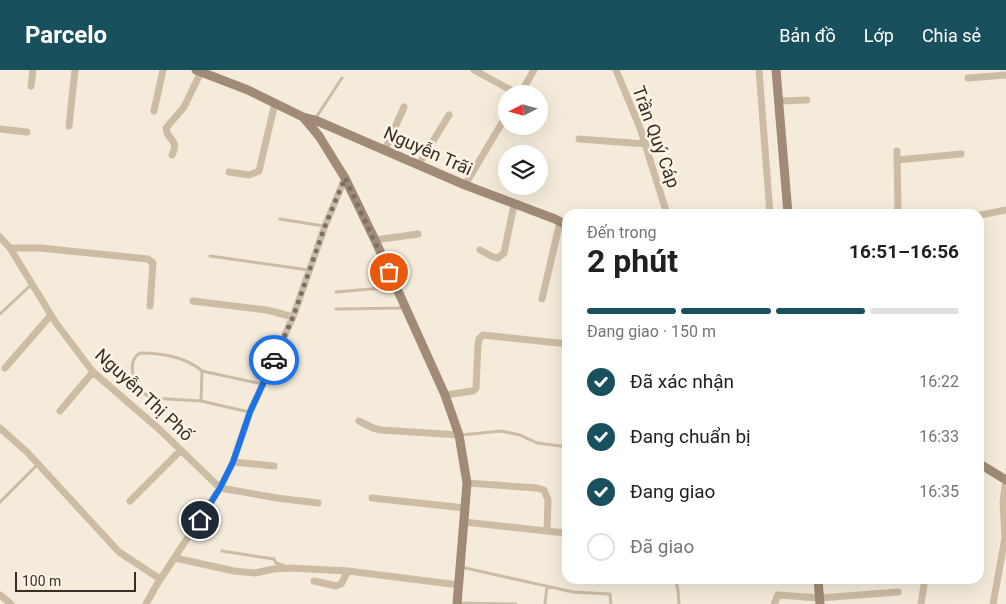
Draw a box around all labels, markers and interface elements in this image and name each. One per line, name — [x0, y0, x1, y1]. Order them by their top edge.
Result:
text: Parcelo — [25, 21, 107, 49]
text: Bản đồ — [779, 25, 836, 46]
text: Lớp — [864, 25, 894, 46]
text: Chia sẻ — [922, 25, 981, 46]
street label: Trần Quý Cáp — [628, 83, 685, 191]
north arrow — [498, 85, 548, 135]
map controls — [498, 85, 548, 195]
street label: Nguyễn Trãi — [381, 122, 476, 179]
button: layers — [498, 145, 548, 195]
text: Đến trong — [587, 223, 656, 242]
text: 16:51–16:56 — [849, 240, 959, 263]
text: 2 phút — [587, 242, 678, 280]
pin — [368, 251, 410, 293]
icon: bag — [375, 258, 403, 286]
text: Đang giao · 150 m — [587, 322, 716, 341]
courier — [249, 335, 299, 385]
street label: Nguyễn Thị Phố — [91, 344, 198, 446]
icon: car — [260, 346, 288, 374]
icon: check — [587, 368, 615, 396]
text: Đã xác nhận — [630, 370, 734, 393]
text: 16:22 — [919, 372, 959, 391]
icon: check — [587, 423, 615, 451]
text: Đang chuẩn bị — [630, 425, 751, 448]
text: 16:33 — [919, 427, 959, 446]
icon: check — [587, 478, 615, 506]
text: Đang giao — [630, 480, 715, 503]
text: 16:35 — [919, 482, 959, 501]
pin — [179, 499, 221, 541]
icon: home — [186, 506, 214, 534]
text: Đã giao — [630, 535, 694, 558]
scale bar — [15, 569, 136, 592]
text: 100 m — [22, 573, 61, 589]

